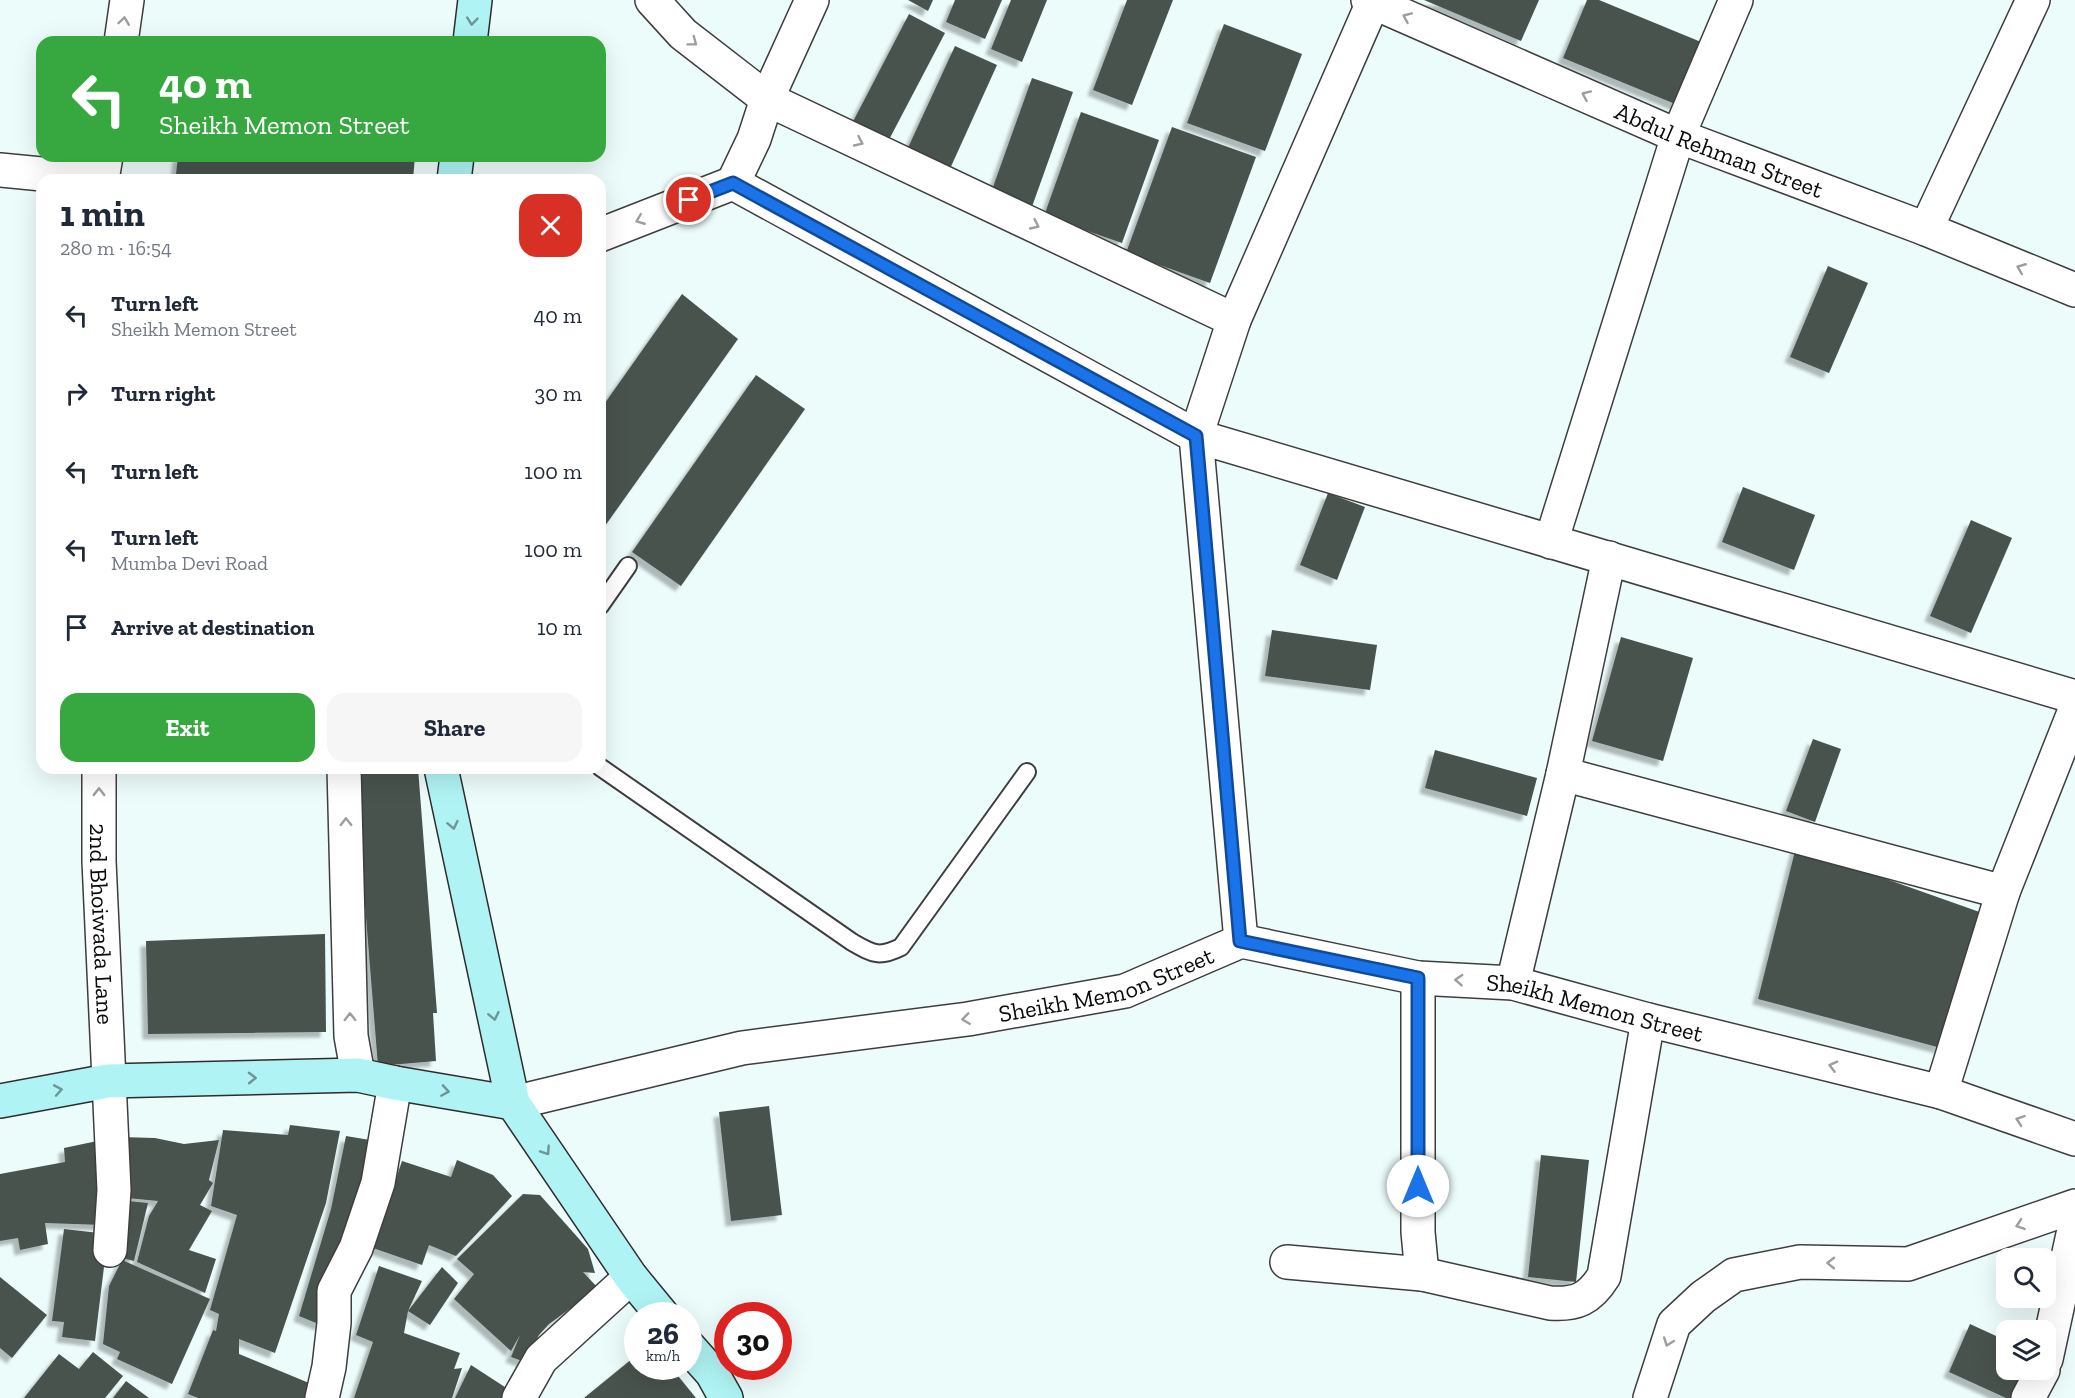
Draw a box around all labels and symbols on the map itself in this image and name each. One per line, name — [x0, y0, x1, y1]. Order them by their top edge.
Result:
one-way arrow — [1403, 12, 1414, 24]
one-way arrow — [117, 16, 129, 26]
one-way arrow — [466, 16, 479, 26]
one-way arrow — [686, 34, 697, 45]
one-way arrow — [1581, 91, 1592, 103]
street label: Abdul Rehman Street — [1611, 96, 1827, 204]
one-way arrow — [852, 135, 863, 147]
pin — [663, 174, 714, 225]
one-way arrow — [635, 212, 646, 225]
one-way arrow — [1029, 218, 1040, 230]
one-way arrow — [2016, 263, 2027, 275]
one-way arrow — [93, 787, 105, 796]
one-way arrow — [339, 818, 352, 827]
one-way arrow — [446, 820, 459, 830]
street label: 2nd Bhoiwada Lane — [85, 823, 121, 1025]
street label: Sheikh Memon Street — [996, 940, 1218, 1028]
street label: Sheikh Memon Street — [1486, 967, 1706, 1048]
one-way arrow — [1455, 974, 1464, 987]
one-way arrow — [487, 1011, 500, 1021]
one-way arrow — [344, 1013, 356, 1022]
one-way arrow — [962, 1013, 971, 1025]
one-way arrow — [1828, 1060, 1838, 1073]
one-way arrow — [247, 1071, 256, 1084]
one-way arrow — [52, 1084, 62, 1097]
one-way arrow — [440, 1085, 450, 1097]
one-way arrow — [2015, 1114, 2026, 1127]
one-way arrow — [539, 1145, 550, 1156]
position arrow — [1386, 1154, 1450, 1218]
one-way arrow — [2015, 1217, 2026, 1230]
one-way arrow — [1827, 1256, 1836, 1269]
speed limit sign: 30 — [714, 1302, 792, 1380]
one-way arrow — [1662, 1336, 1675, 1347]

